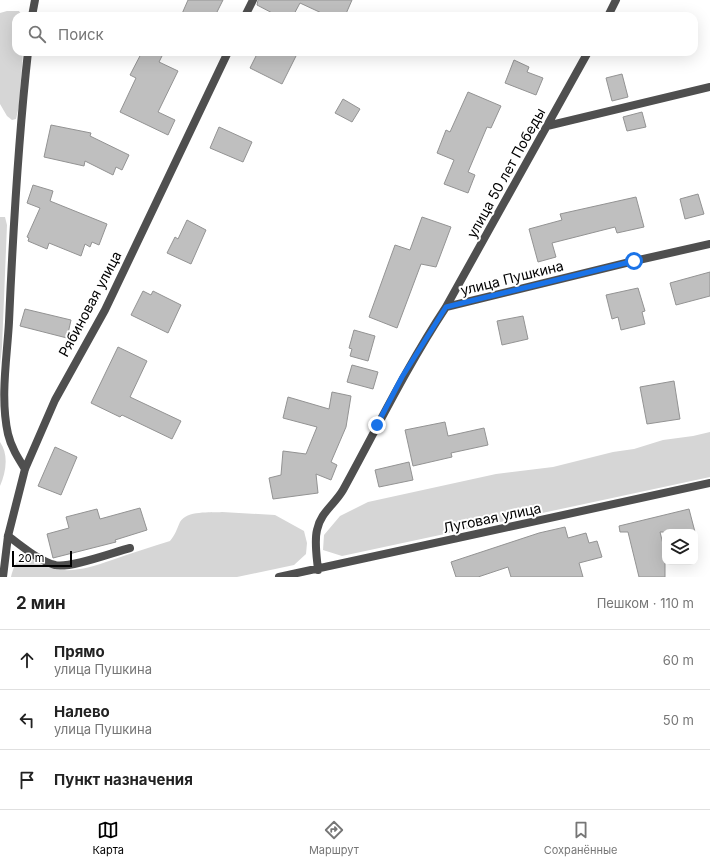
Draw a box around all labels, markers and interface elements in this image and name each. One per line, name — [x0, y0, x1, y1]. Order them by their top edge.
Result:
search box — [12, 12, 698, 56]
icon: search — [26, 23, 48, 45]
text: Поиск — [58, 25, 104, 44]
street label: улица 50 лет Победы — [463, 105, 548, 241]
street label: Рябиновая улица — [55, 248, 125, 359]
route start — [625, 252, 643, 270]
street label: улица Пушкина — [459, 256, 565, 299]
route end — [368, 416, 386, 434]
street label: Луговая улица — [441, 499, 543, 536]
map controls — [662, 529, 698, 565]
button: layers — [662, 529, 698, 565]
scale bar — [12, 549, 72, 568]
text: 20 m — [18, 551, 44, 565]
text: 2 мин — [16, 593, 66, 613]
text: Пешком · 110 m — [597, 595, 694, 611]
text: Прямо — [54, 642, 105, 661]
icon: ahead — [16, 649, 38, 671]
text: 60 m — [663, 652, 694, 668]
text: улица Пушкина — [54, 661, 152, 677]
text: Налево — [54, 702, 110, 721]
icon: left — [16, 709, 38, 731]
text: 50 m — [663, 712, 694, 728]
text: улица Пушкина — [54, 721, 152, 737]
icon: arrive — [16, 769, 38, 791]
text: Пункт назначения — [54, 770, 193, 789]
tab: Карта — [92, 819, 124, 857]
tab: Маршрут — [309, 819, 359, 857]
tab: Сохранённые — [544, 819, 618, 857]

